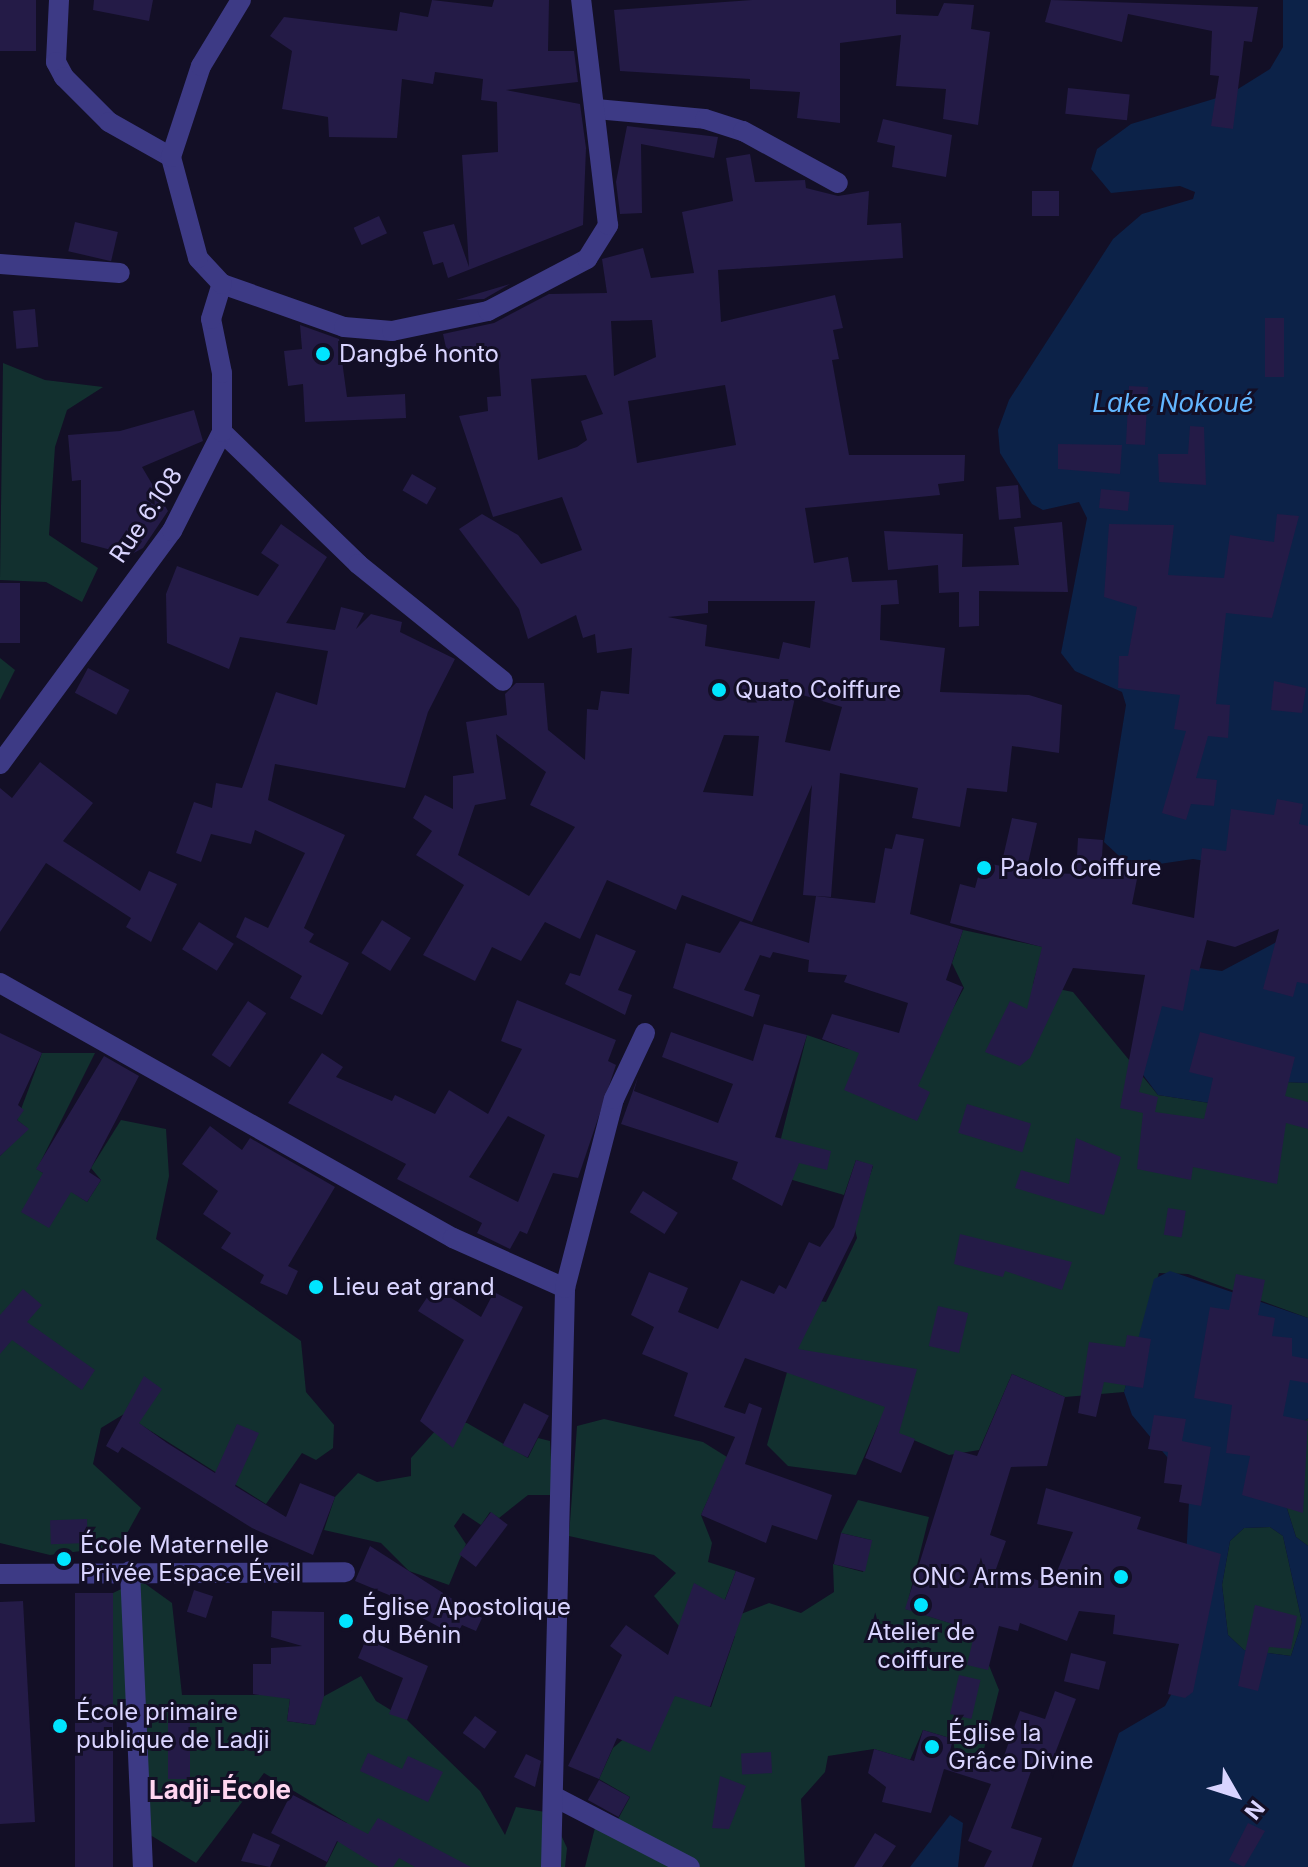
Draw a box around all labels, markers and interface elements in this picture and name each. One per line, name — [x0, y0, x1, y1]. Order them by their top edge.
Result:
place label: Dangbé honto — [339, 340, 499, 368]
marker: Dangbé honto — [314, 345, 332, 363]
water label: Lake Nokoué — [1092, 387, 1254, 419]
street label: Rue 6.108 — [104, 462, 188, 568]
place label: Quato Coiffure — [735, 676, 901, 704]
marker: Quato Coiffure — [710, 681, 728, 699]
place label: Paolo Coiffure — [1000, 854, 1162, 882]
marker: Paolo Coiffure — [975, 859, 993, 877]
place label: Lieu eat grand — [332, 1273, 495, 1301]
marker: Lieu eat grand — [307, 1278, 325, 1296]
place label: École Maternelle Privée Espace Éveil — [80, 1531, 301, 1587]
marker: École Maternelle Privée Espace Éveil — [55, 1550, 73, 1568]
place label: ONC Arms Benin — [912, 1563, 1103, 1591]
marker: ONC Arms Benin — [1110, 1566, 1132, 1588]
place label: Église Apostolique du Bénin — [362, 1593, 571, 1649]
marker: Atelier de coiffure — [912, 1596, 930, 1614]
marker: Église Apostolique du Bénin — [337, 1612, 355, 1630]
place label: Atelier de coiffure — [867, 1618, 975, 1674]
place label: École primaire publique de Ladji — [76, 1698, 270, 1754]
marker: École primaire publique de Ladji — [51, 1717, 69, 1735]
place label: Église la Grâce Divine — [948, 1719, 1093, 1775]
marker: Église la Grâce Divine — [923, 1738, 941, 1756]
north arrow — [1196, 1755, 1276, 1835]
district label: Ladji-École — [149, 1774, 291, 1806]
text: N — [1239, 1795, 1270, 1825]

